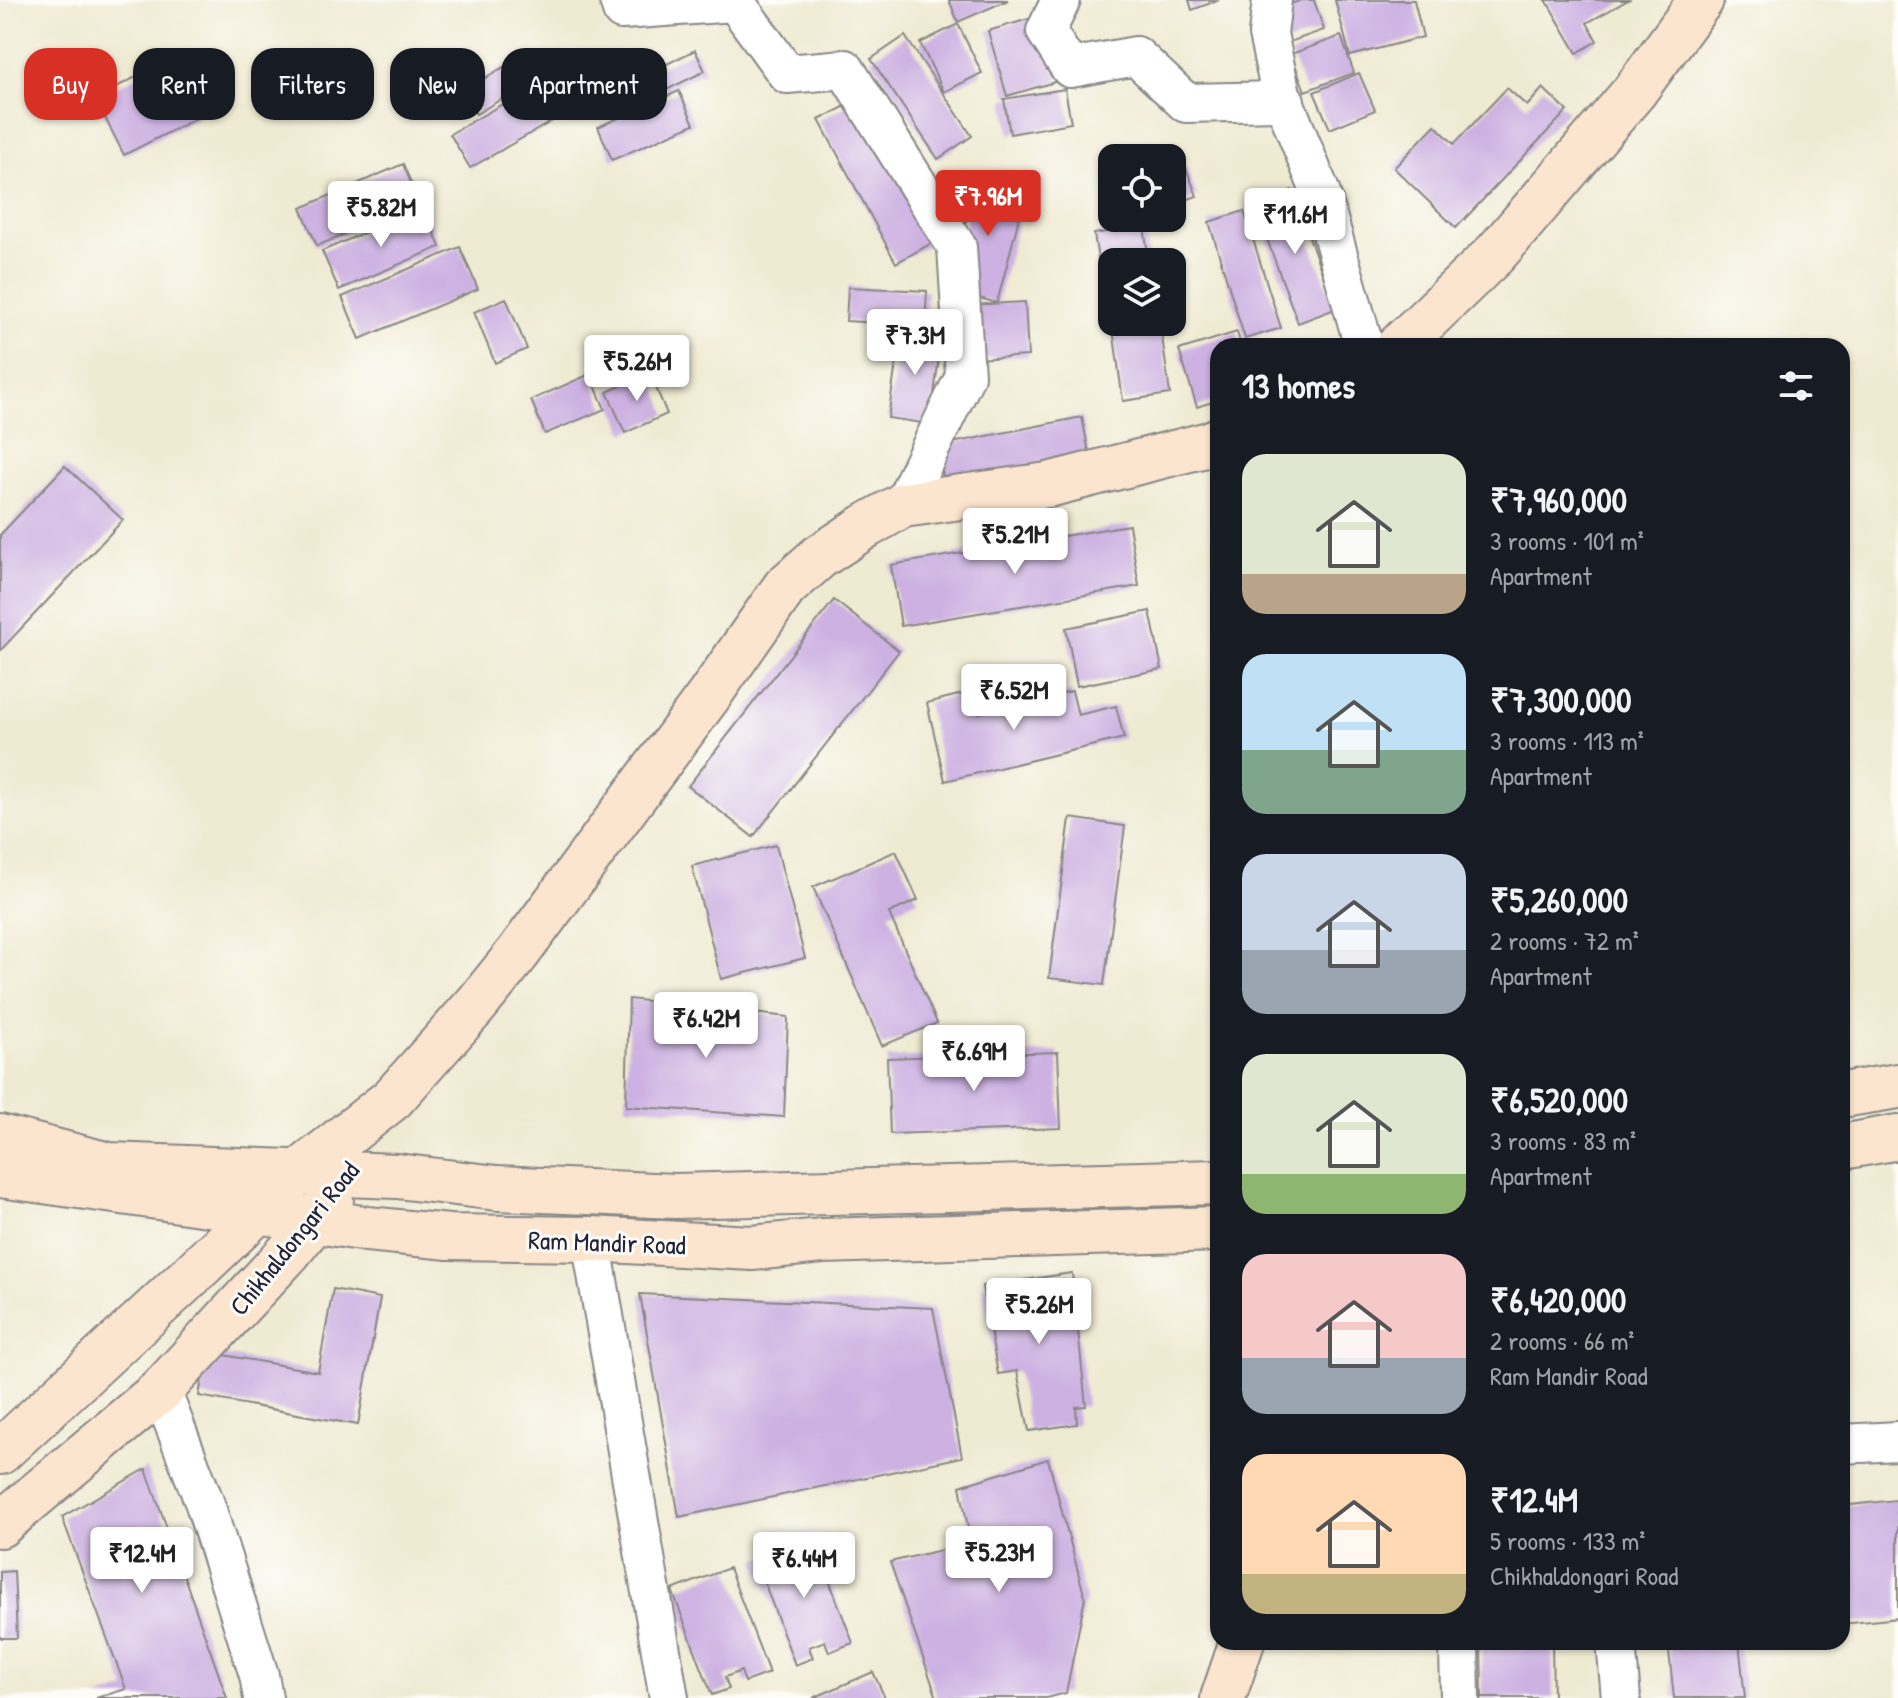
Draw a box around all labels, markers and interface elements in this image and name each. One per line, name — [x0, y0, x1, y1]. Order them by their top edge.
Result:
chip: Buy — [24, 48, 117, 120]
chip: Rent — [133, 48, 235, 120]
chip: Filters — [251, 48, 374, 120]
chip: New — [390, 48, 485, 120]
chip: Apartment — [501, 48, 667, 120]
map controls — [1098, 144, 1186, 336]
button: locate — [1098, 144, 1186, 232]
pin: ₹7.96M — [923, 170, 1053, 238]
text: ₹7.96M — [954, 178, 1022, 213]
pin: ₹5.82M — [316, 181, 446, 249]
pin: ₹11.6M — [1230, 188, 1360, 256]
text: ₹5.82M — [346, 189, 416, 224]
text: ₹11.6M — [1262, 196, 1328, 231]
button: layers — [1098, 248, 1186, 336]
pin: ₹7.3M — [859, 309, 971, 377]
text: ₹7.3M — [885, 317, 945, 352]
pin: ₹5.26M — [572, 335, 702, 403]
text: ₹5.26M — [602, 343, 672, 378]
text: 13 homes — [1242, 363, 1355, 409]
icon: filters — [1774, 364, 1818, 408]
text: ₹7,960,000 — [1490, 477, 1627, 523]
icon: home — [1306, 486, 1402, 582]
pin: ₹5.21M — [950, 508, 1080, 576]
text: ₹5.21M — [981, 516, 1049, 551]
text: 3 rooms · 101 m² — [1490, 523, 1644, 558]
text: Apartment — [1490, 558, 1592, 593]
pin: ₹6.52M — [949, 664, 1079, 732]
text: ₹6.52M — [979, 672, 1049, 707]
text: ₹7,300,000 — [1490, 677, 1631, 723]
icon: home — [1306, 686, 1402, 782]
text: 3 rooms · 113 m² — [1490, 723, 1644, 758]
text: Apartment — [1490, 758, 1592, 793]
text: ₹5,260,000 — [1490, 877, 1628, 923]
icon: home — [1306, 886, 1402, 982]
text: 2 rooms · 72 m² — [1490, 923, 1639, 958]
text: Apartment — [1490, 958, 1592, 993]
pin: ₹6.42M — [641, 992, 771, 1060]
text: ₹6.42M — [672, 1000, 740, 1035]
pin: ₹6.69M — [909, 1025, 1039, 1093]
text: ₹6.69M — [941, 1033, 1007, 1068]
text: ₹6,520,000 — [1490, 1077, 1628, 1123]
icon: home — [1306, 1086, 1402, 1182]
text: 3 rooms · 83 m² — [1490, 1123, 1636, 1158]
street label: Chikhaldongari Road — [221, 1154, 367, 1322]
text: Apartment — [1490, 1158, 1592, 1193]
street label: Ram Mandir Road — [528, 1222, 686, 1262]
text: ₹6,420,000 — [1490, 1277, 1626, 1323]
pin: ₹5.26M — [974, 1278, 1104, 1346]
text: ₹5.26M — [1004, 1286, 1074, 1321]
icon: home — [1306, 1286, 1402, 1382]
text: 2 rooms · 66 m² — [1490, 1323, 1634, 1358]
text: Ram Mandir Road — [1490, 1358, 1648, 1393]
text: ₹12.4M — [1490, 1477, 1578, 1523]
icon: home — [1306, 1486, 1402, 1582]
text: 5 rooms · 133 m² — [1490, 1523, 1645, 1558]
pin: ₹5.23M — [934, 1526, 1064, 1594]
pin: ₹12.4M — [77, 1527, 207, 1595]
pin: ₹6.44M — [739, 1532, 869, 1600]
text: ₹5.23M — [964, 1534, 1034, 1569]
text: ₹12.4M — [108, 1535, 176, 1570]
text: ₹6.44M — [771, 1540, 837, 1575]
text: Chikhaldongari Road — [1490, 1558, 1678, 1593]

